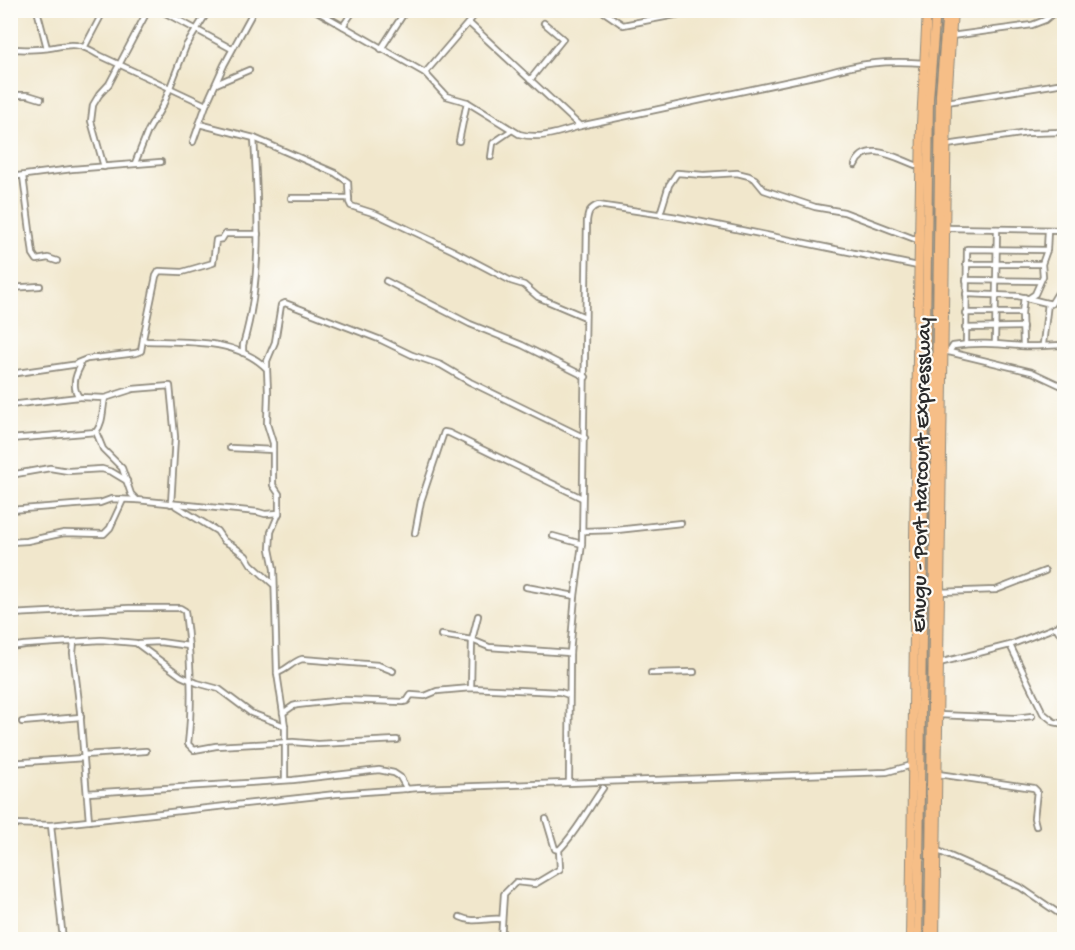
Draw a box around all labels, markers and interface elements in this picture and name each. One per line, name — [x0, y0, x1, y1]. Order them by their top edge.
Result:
street label: Enugu - Port Harcourt Expressway — [907, 317, 939, 633]

